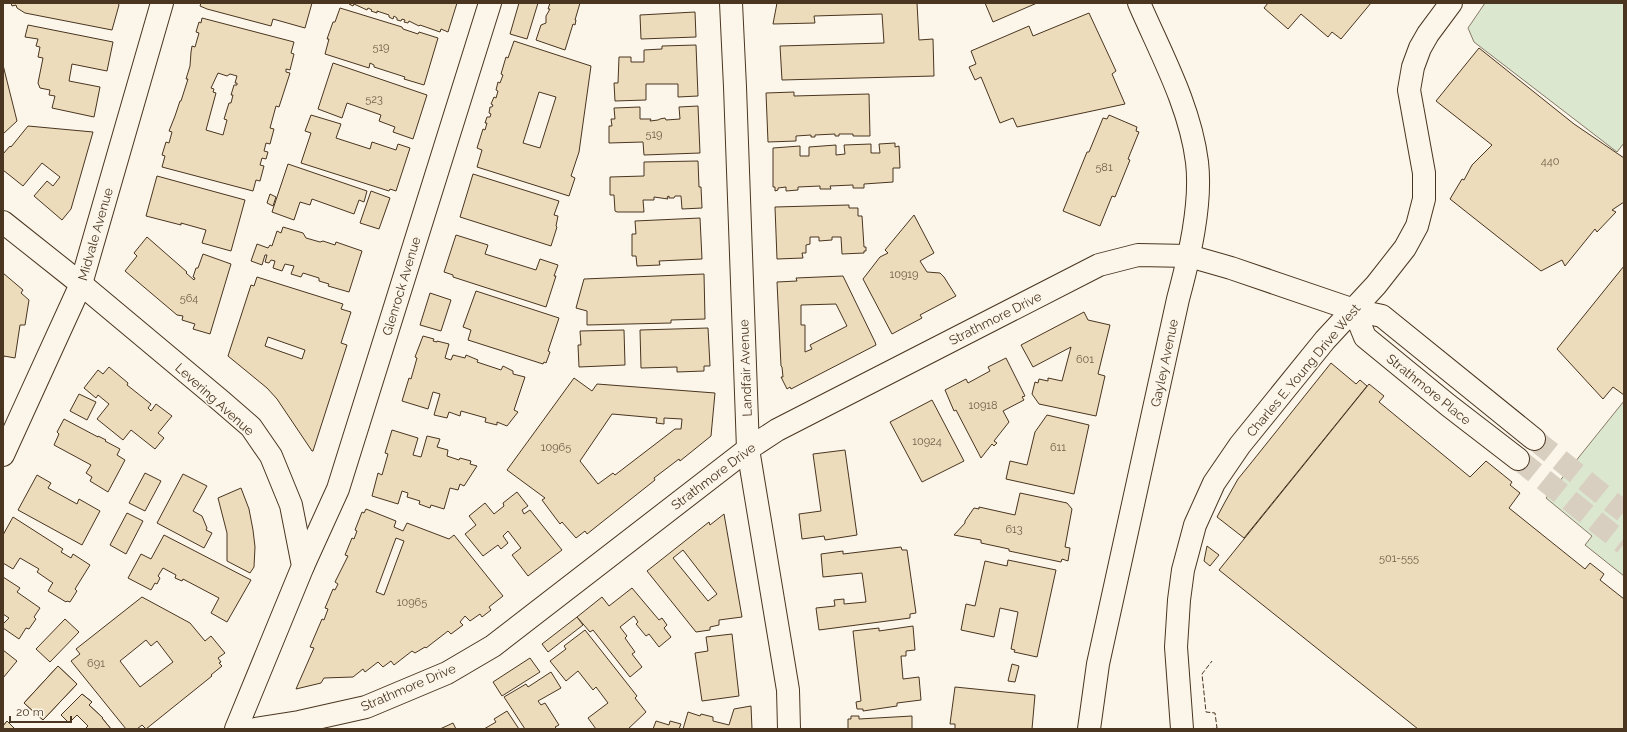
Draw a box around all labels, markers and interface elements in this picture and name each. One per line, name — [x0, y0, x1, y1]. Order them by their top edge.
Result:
house number: 519 — [372, 41, 390, 54]
house number: 523 — [365, 93, 383, 106]
house number: 519 — [645, 128, 663, 141]
house number: 440 — [1541, 155, 1560, 168]
house number: 581 — [1095, 161, 1113, 174]
street label: Midvale Avenue — [75, 186, 116, 282]
street label: Glenrock Avenue — [379, 234, 424, 337]
house number: 10919 — [889, 268, 919, 281]
street label: Strathmore Drive — [947, 289, 1044, 348]
house number: 564 — [180, 292, 198, 305]
street label: Charles E. Young Drive West — [1243, 300, 1364, 440]
street label: Gayley Avenue — [1148, 317, 1181, 408]
street label: Landfair Avenue — [736, 319, 755, 417]
street label: Strathmore Place — [1384, 351, 1474, 428]
house number: 601 — [1076, 353, 1094, 366]
street label: Levering Avenue — [172, 360, 257, 439]
house number: 10918 — [968, 399, 998, 412]
house number: 10924 — [912, 435, 942, 448]
street label: Strathmore Drive — [668, 440, 759, 513]
house number: 10965 — [541, 441, 571, 454]
house number: 611 — [1050, 441, 1066, 454]
house number: 613 — [1005, 523, 1023, 536]
house number: 501-555 — [1379, 552, 1419, 565]
house number: 10965 — [397, 596, 427, 609]
house number: 691 — [87, 657, 105, 670]
street label: Strathmore Drive — [358, 661, 458, 714]
scale bar — [10, 698, 71, 724]
text: 20 m — [16, 705, 44, 719]

